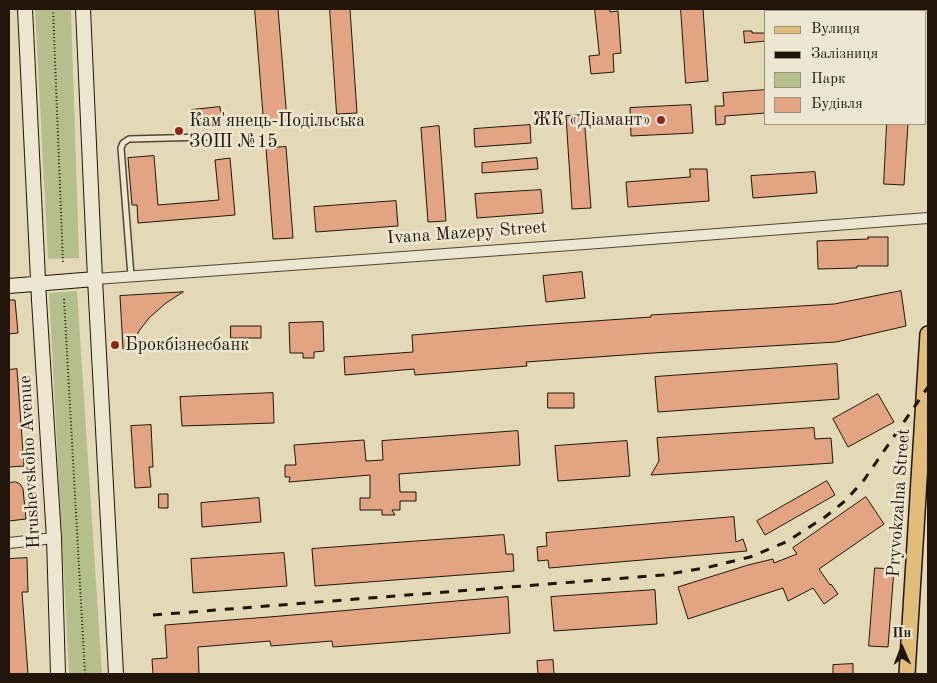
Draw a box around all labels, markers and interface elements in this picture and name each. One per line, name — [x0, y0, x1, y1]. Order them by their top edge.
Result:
legend — [764, 10, 927, 125]
text: Вулиця — [811, 22, 860, 37]
text: Залізниця — [811, 47, 878, 62]
text: Парк — [811, 72, 846, 87]
text: Будівля — [811, 97, 863, 112]
place label: ЖК «Діамант» — [533, 109, 651, 131]
place label: Кам'янець-Подільська ЗОШ №15 — [189, 110, 365, 152]
marker: ЖК «Діамант» — [655, 114, 667, 126]
marker: Кам'янець-Подільська ЗОШ №15 — [173, 125, 185, 137]
street label: Ivana Mazepy Street — [386, 217, 548, 249]
place label: Брокбізнесбанк — [125, 334, 249, 356]
marker: Брокбізнесбанк — [109, 339, 121, 351]
street label: Hrushevskoho Avenue — [15, 375, 45, 549]
street label: Pryvokzalna Street — [883, 428, 915, 578]
north arrow — [877, 623, 927, 673]
text: Пн — [892, 626, 911, 640]

